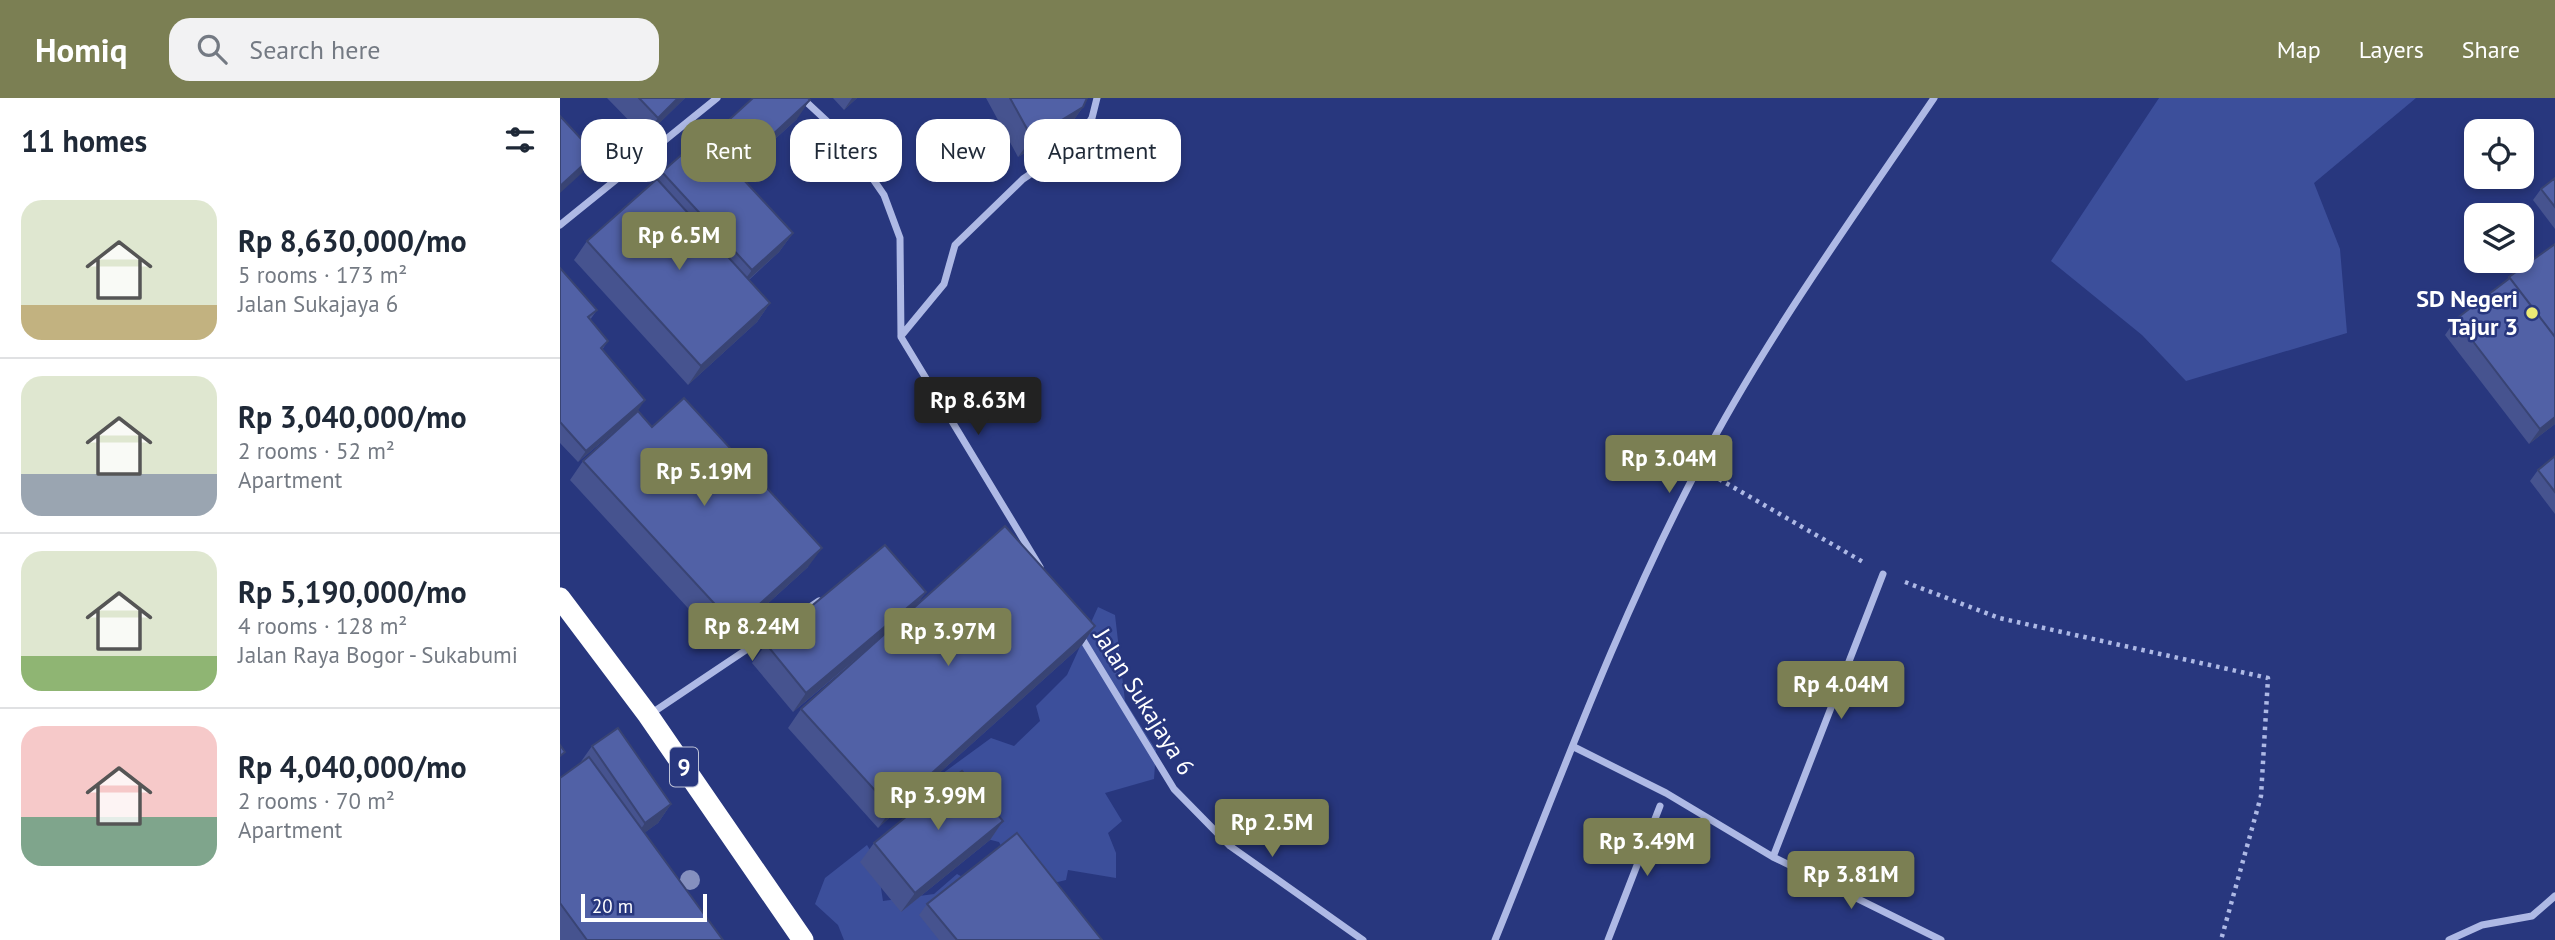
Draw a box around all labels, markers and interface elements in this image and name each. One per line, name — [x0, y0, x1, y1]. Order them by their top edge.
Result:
search box — [169, 18, 659, 81]
text: Homiq — [35, 28, 127, 71]
icon: search — [193, 30, 231, 68]
text: Search here — [249, 33, 380, 66]
text: Map — [2277, 34, 2321, 65]
text: Layers — [2359, 34, 2424, 65]
text: Share — [2462, 34, 2520, 65]
chip: Buy — [581, 119, 667, 182]
chip: Rent — [681, 119, 776, 182]
chip: Filters — [790, 119, 902, 182]
chip: New — [916, 119, 1010, 182]
chip: Apartment — [1024, 119, 1181, 182]
map controls — [2464, 119, 2534, 273]
button: locate — [2464, 119, 2534, 189]
text: 11 homes — [21, 121, 147, 160]
icon: filters — [501, 121, 539, 159]
button: layers — [2464, 203, 2534, 273]
pin: Rp 6.5M — [614, 212, 744, 272]
text: Rp 6.5M — [638, 220, 720, 249]
text: Rp 8,630,000/mo — [238, 221, 467, 260]
icon: home — [77, 228, 161, 312]
text: 5 rooms · 173 m² — [238, 260, 407, 289]
place label: SD Negeri Tajur 3 — [2416, 283, 2518, 342]
text: Jalan Sukajaya 6 — [238, 289, 398, 318]
marker: SD Negeri Tajur 3 — [2524, 305, 2540, 321]
pin: Rp 8.63M — [906, 378, 1050, 437]
text: Rp 8.63M — [930, 385, 1026, 414]
text: Rp 3,040,000/mo — [238, 397, 467, 436]
icon: home — [77, 404, 161, 488]
text: 2 rooms · 52 m² — [238, 436, 395, 465]
pin: Rp 3.04M — [1597, 436, 1741, 495]
text: Rp 3.04M — [1621, 443, 1717, 472]
pin: Rp 5.19M — [632, 448, 776, 508]
text: Rp 5.19M — [656, 456, 752, 485]
text: Apartment — [238, 465, 342, 494]
text: Rp 5,190,000/mo — [238, 572, 467, 611]
icon: home — [77, 579, 161, 663]
pin: Rp 8.24M — [680, 603, 824, 663]
pin: Rp 3.97M — [876, 608, 1020, 668]
text: 4 rooms · 128 m² — [238, 611, 407, 640]
text: Rp 8.24M — [704, 611, 800, 640]
text: Rp 3.97M — [900, 616, 996, 645]
street label: Jalan Sukajaya 6 — [1086, 622, 1202, 781]
text: Jalan Raya Bogor - Sukabumi — [238, 640, 518, 669]
pin: Rp 4.04M — [1769, 662, 1913, 721]
text: Rp 4.04M — [1793, 669, 1889, 698]
text: Rp 4,040,000/mo — [238, 747, 467, 786]
road number: 9 — [670, 748, 698, 786]
icon: home — [77, 754, 161, 838]
pin: Rp 3.99M — [866, 772, 1010, 832]
text: Rp 3.99M — [890, 780, 986, 809]
text: 2 rooms · 70 m² — [238, 786, 395, 815]
pin: Rp 2.5M — [1207, 800, 1337, 859]
text: Rp 2.5M — [1231, 807, 1313, 836]
text: Apartment — [238, 815, 342, 844]
pin: Rp 3.49M — [1575, 818, 1719, 878]
text: Rp 3.49M — [1599, 826, 1695, 855]
pin: Rp 3.81M — [1779, 852, 1923, 911]
text: Rp 3.81M — [1803, 859, 1899, 888]
scale bar — [581, 891, 707, 923]
text: 20 m — [592, 894, 633, 918]

